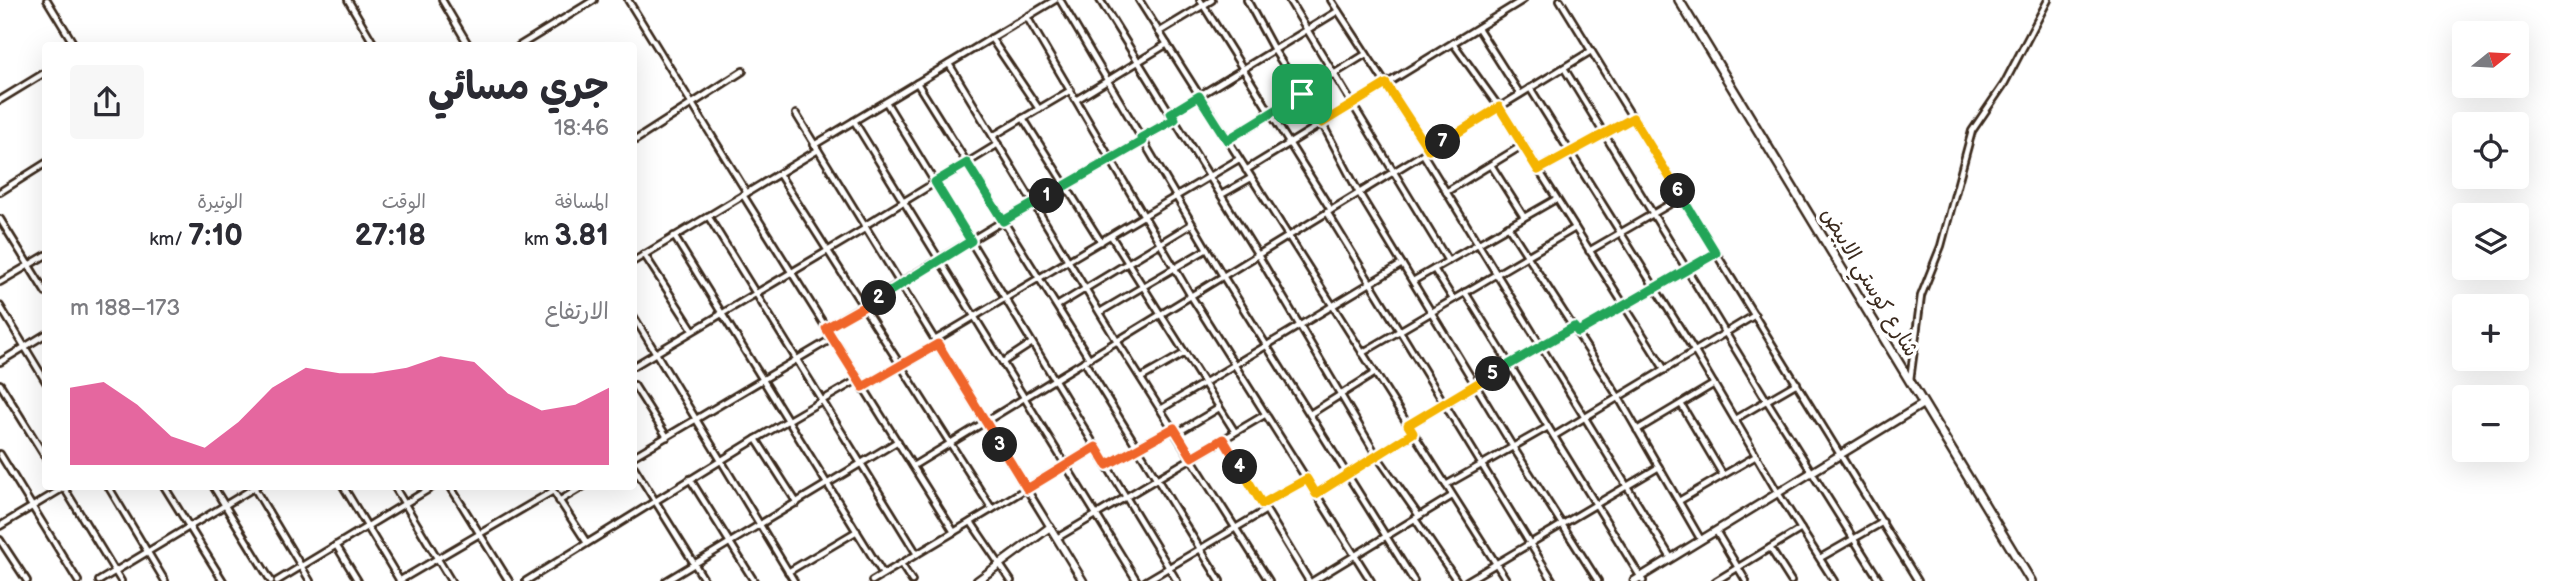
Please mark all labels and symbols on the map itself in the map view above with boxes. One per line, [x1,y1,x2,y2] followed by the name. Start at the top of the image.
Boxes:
[2452,21,2529,98] north arrow
[1272,64,1332,124] pin
[1426,124,1460,160] pin: 7
[1660,174,1696,208] pin: 6
[1030,178,1064,214] pin: 1
[1810,203,1924,364] street label: شارع كوستي الابيض
[862,280,896,316] pin: 2
[1476,356,1510,392] pin: 5
[982,428,1018,462] pin: 3
[1222,449,1258,484] pin: 4

